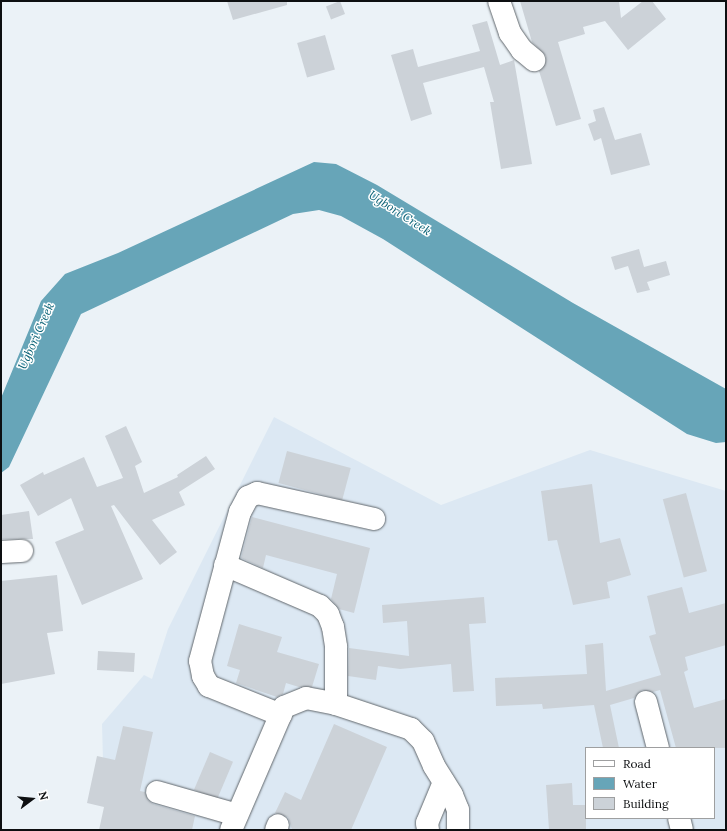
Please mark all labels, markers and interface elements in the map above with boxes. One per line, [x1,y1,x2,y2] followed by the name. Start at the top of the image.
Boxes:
[366,188,434,238] water label: Ugbori Creek
[15,301,57,371] water label: Ugbori Creek
[585,747,715,819] legend
[623,756,651,771] text: Road
[623,776,657,791] text: Water
[12,779,52,819] north arrow
[36,790,51,802] text: N
[623,796,669,811] text: Building

